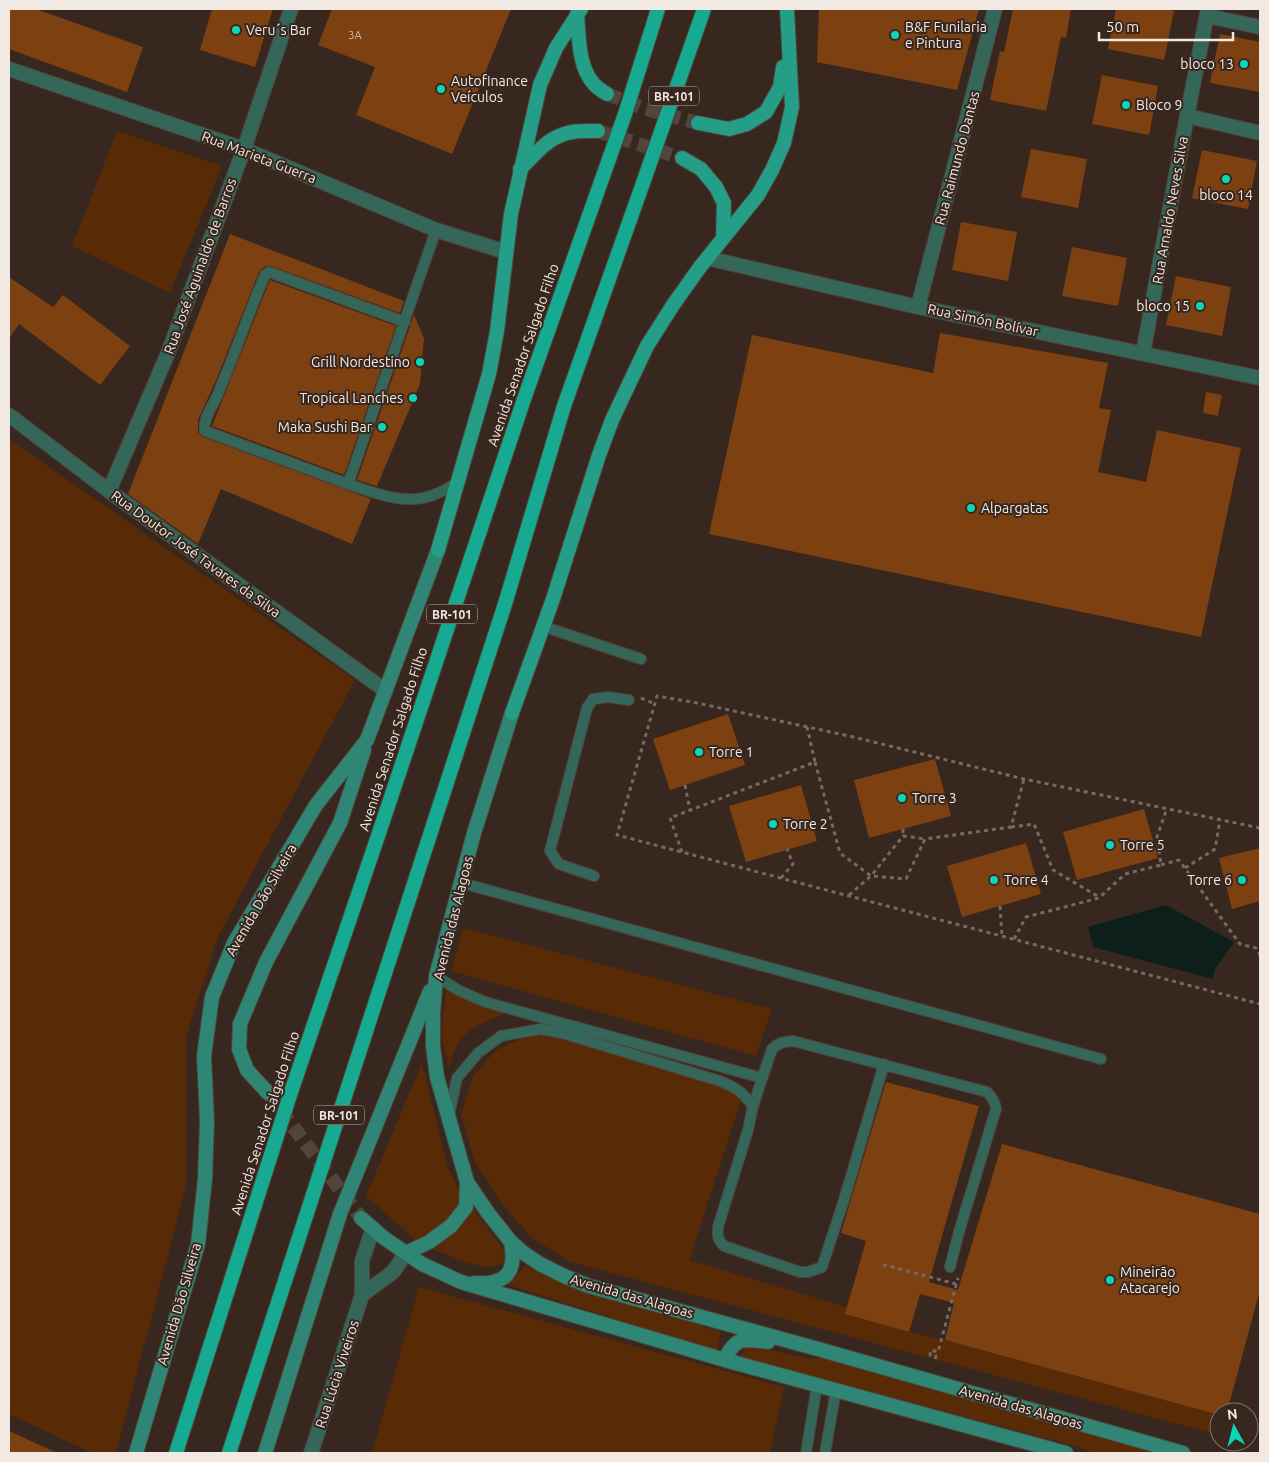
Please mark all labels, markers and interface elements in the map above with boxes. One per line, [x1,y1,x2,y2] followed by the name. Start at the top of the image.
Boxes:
[1099,10,1233,42] scale bar
[1106,18,1139,35] text: 50 m
[905,19,987,51] place label: B&F Funilaria e Pintura
[246,22,312,38] place label: Veru´s Bar
[230,24,242,36] marker: Veru´s Bar
[348,29,363,41] house number: 3A
[889,29,901,41] marker: B&F Funilaria e Pintura
[1180,56,1234,72] place label: bloco 13
[1238,58,1250,70] marker: bloco 13
[451,73,528,105] place label: Autofinance Veículos
[435,83,447,95] marker: Autofinance Veículos
[649,86,699,105] road number: BR-101
[931,89,983,227] street label: Rua Raimundo Dantas
[1136,97,1183,113] place label: Bloco 9
[1120,99,1132,111] marker: Bloco 9
[199,128,319,186] street label: Rua Marieta Guerra
[1149,135,1191,285] street label: Rua Arnaldo Neves Silva
[1220,173,1232,185] marker: bloco 14
[161,176,239,356] street label: Rua José Aguinaldo de Barros
[1199,187,1253,203] place label: bloco 14
[484,262,562,448] street label: Avenida Senador Salgado Filho
[1136,298,1190,314] place label: bloco 15
[926,300,1040,340] street label: Rua Simón Bolívar
[1194,300,1206,312] marker: bloco 15
[311,354,410,370] place label: Grill Nordestino
[414,356,426,368] marker: Grill Nordestino
[299,390,403,406] place label: Tropical Lanches
[407,392,419,404] marker: Tropical Lanches
[278,419,373,435] place label: Maka Sushi Bar
[376,421,388,433] marker: Maka Sushi Bar
[108,487,284,621] street label: Rua Doutor José Tavares da Silva
[981,500,1048,516] place label: Alpargatas
[965,502,977,514] marker: Alpargatas
[427,604,477,624] road number: BR-101
[356,645,430,833] street label: Avenida Senador Salgado Filho
[709,744,754,760] place label: Torre 1
[693,746,705,758] marker: Torre 1
[912,790,957,806] place label: Torre 3
[896,792,908,804] marker: Torre 3
[783,816,828,832] place label: Torre 2
[767,818,779,830] marker: Torre 2
[1120,837,1165,853] place label: Torre 5
[1104,839,1116,851] marker: Torre 5
[222,841,300,959] street label: Avenida Dão Silveira
[430,854,476,982] street label: Avenida das Alagoas
[1004,872,1049,888] place label: Torre 4
[1187,872,1232,888] place label: Torre 6
[988,874,1000,886] marker: Torre 4
[1236,874,1248,886] marker: Torre 6
[228,1029,302,1217] street label: Avenida Senador Salgado Filho
[314,1106,364,1124] road number: BR-101
[154,1241,204,1367] street label: Avenida Dão Silveira
[1120,1264,1180,1296] place label: Mineirão Atacarejo
[568,1271,696,1321] street label: Avenida das Alagoas
[1104,1274,1116,1286] marker: Mineirão Atacarejo
[312,1318,362,1430] street label: Rua Lúcia Viveiros
[957,1382,1085,1432] street label: Avenida das Alagoas
[1209,1402,1259,1452] north arrow
[1226,1406,1239,1423] text: N

